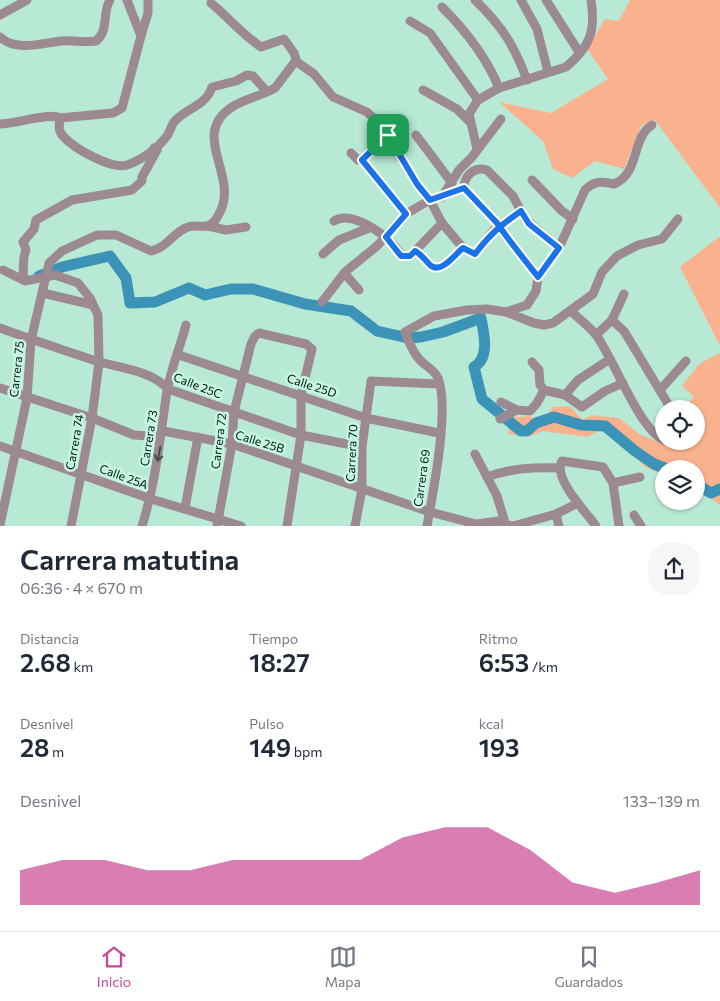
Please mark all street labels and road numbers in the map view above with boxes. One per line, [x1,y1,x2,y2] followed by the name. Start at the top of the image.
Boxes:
[6,340,26,398] street label: Carrera 75
[172,369,224,401] street label: Calle 25C
[285,370,339,400] street label: Calle 25D
[137,409,159,467] street label: Carrera 73
[208,412,228,470] street label: Carrera 72
[62,413,86,471] street label: Carrera 74
[343,424,360,482] street label: Carrera 70
[234,427,286,455] street label: Calle 25B
[410,448,432,508] street label: Carrera 69
[98,461,150,491] street label: Calle 25A

